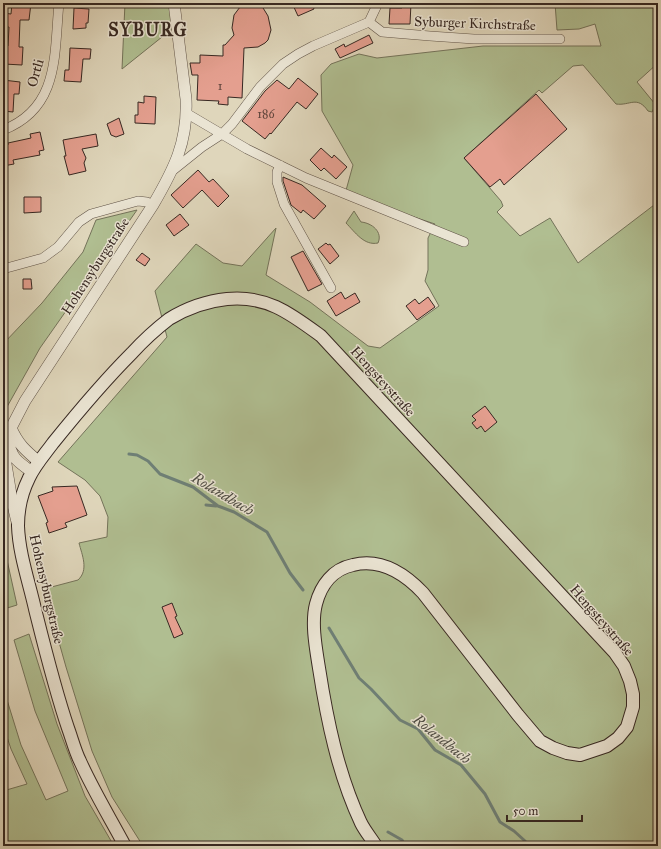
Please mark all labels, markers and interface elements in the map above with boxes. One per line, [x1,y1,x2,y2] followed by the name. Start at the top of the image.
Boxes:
[414,13,536,34] street label: Syburger Kirchstraße
[108,19,188,41] district label: SYBURG
[23,57,48,89] street label: Ortli
[218,79,223,93] house number: 1
[257,107,275,121] house number: 186
[58,214,133,318] street label: Hohensyburgstraße
[347,343,419,420] street label: Hengsteystraße
[188,468,258,520] water label: Rolandbach
[26,533,67,646] street label: Hohensyburgstraße
[566,581,637,659] street label: Hengsteystraße
[409,710,475,768] water label: Rolandbach
[507,797,582,823] scale bar
[513,804,538,818] text: 50 m

